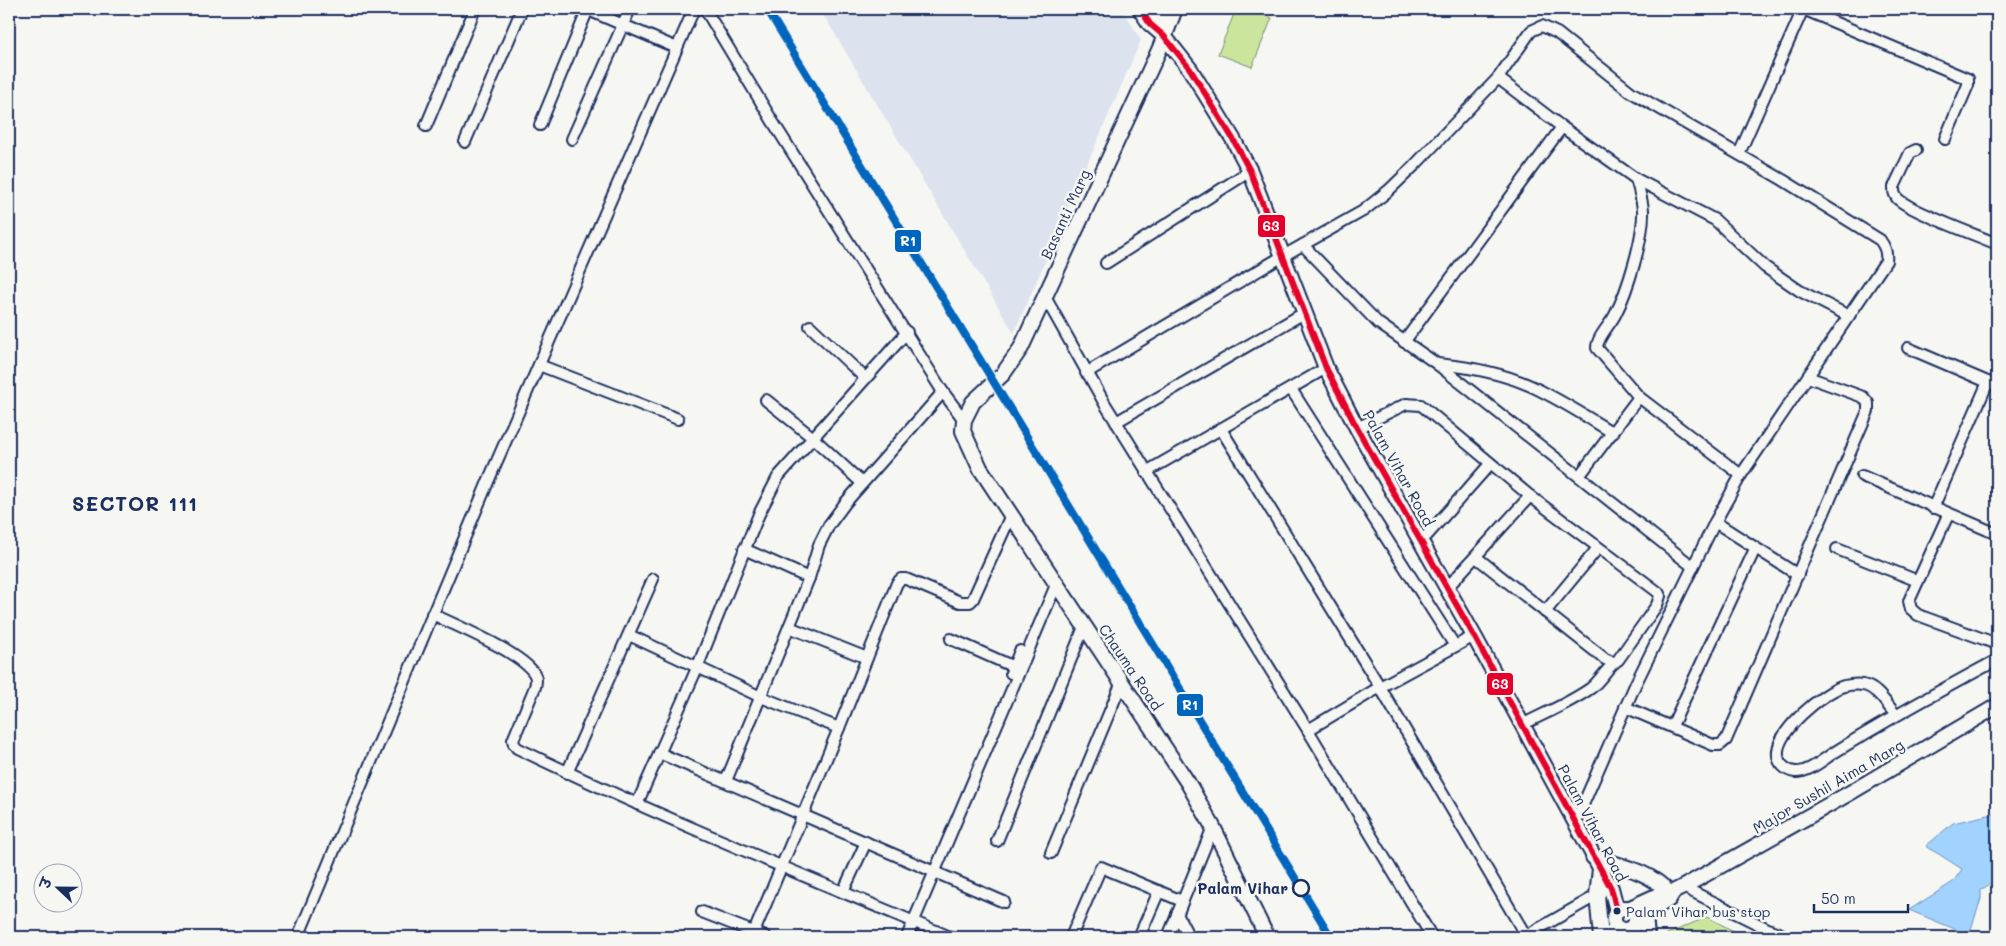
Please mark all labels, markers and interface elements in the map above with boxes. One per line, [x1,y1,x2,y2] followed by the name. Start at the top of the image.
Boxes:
[1035,165,1095,262] street label: Basanti Marg
[1257,214,1286,238] line badge: 63
[1263,216,1279,235] text: 63
[894,229,922,253] line badge: R1
[900,231,916,250] text: R1
[1359,406,1439,530] street label: Palam Vihar Road
[72,490,198,516] district label: SECTOR 111
[1095,620,1167,714] street label: Chauma Road
[1486,672,1514,696] line badge: 63
[1492,674,1508,693] text: 63
[1176,693,1204,717] line badge: R1
[1182,695,1198,714] text: R1
[1749,734,1908,838] street label: Major Sushil Aima Marg
[1554,761,1632,885] street label: Palam Vihar Road
[32,864,82,914] north arrow
[34,874,57,893] text: उ
[1197,878,1288,898] place label: Palam Vihar
[1292,879,1310,897] marker: Palam Vihar
[1814,881,1907,913] scale bar
[1821,888,1856,908] text: 50 m
[1626,902,1770,921] place label: Palam Vihar bus stop
[1612,906,1622,916] marker: Palam Vihar bus stop

